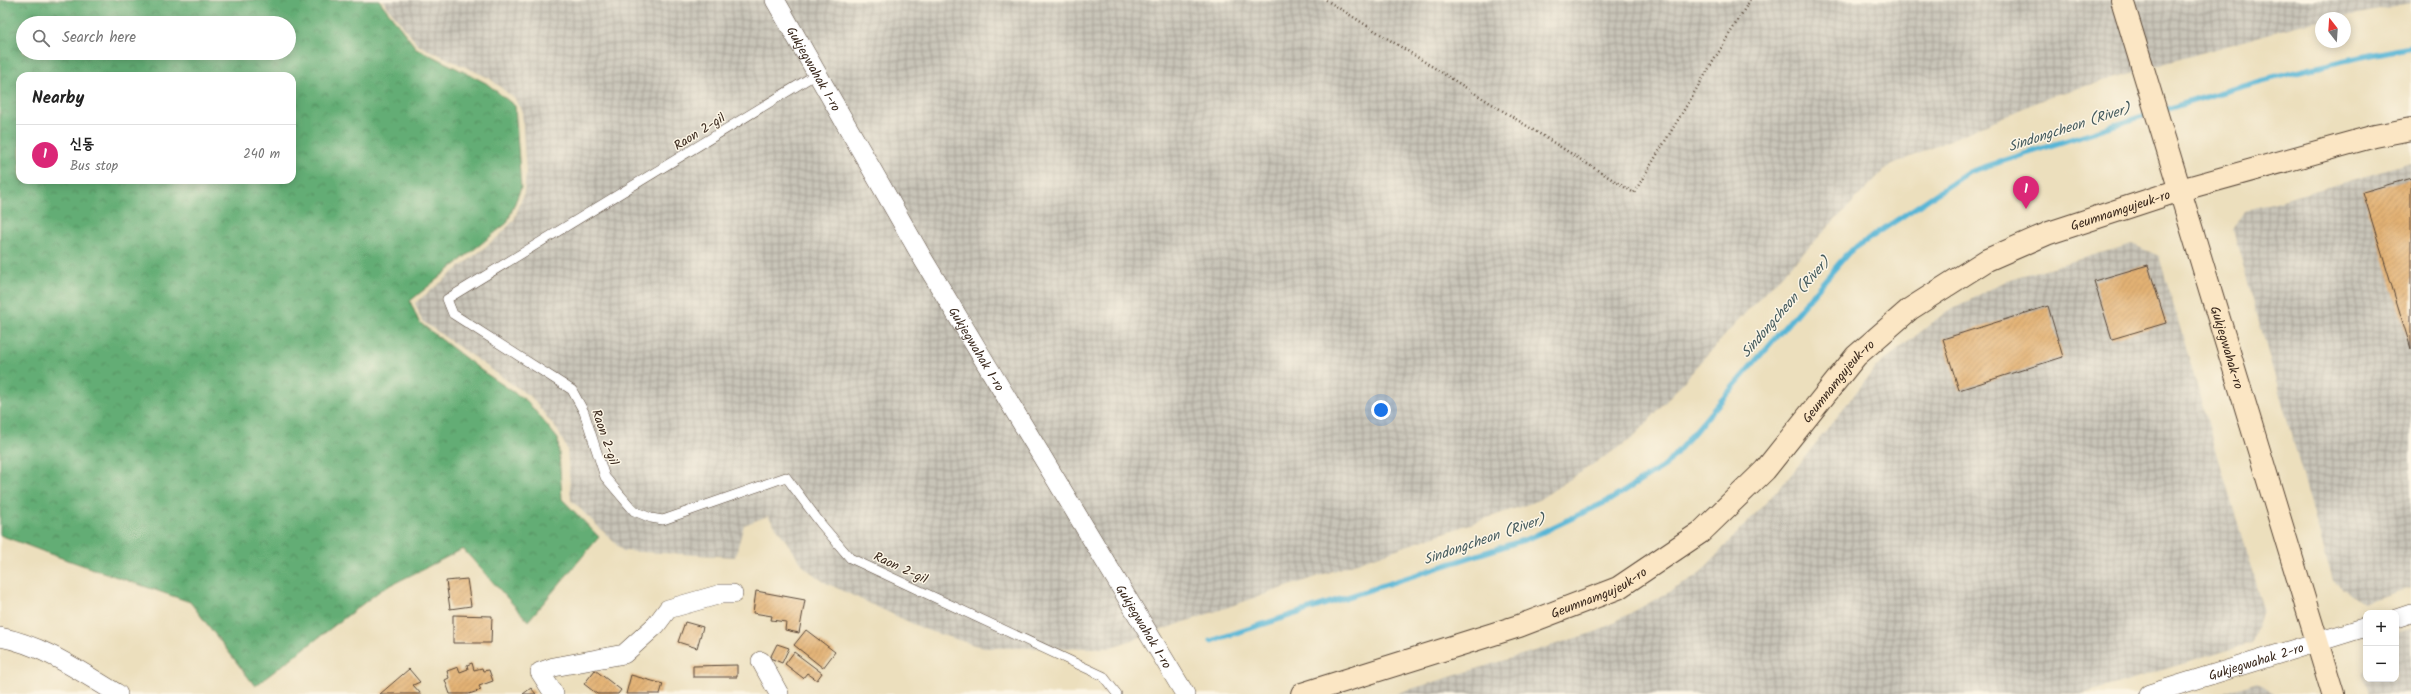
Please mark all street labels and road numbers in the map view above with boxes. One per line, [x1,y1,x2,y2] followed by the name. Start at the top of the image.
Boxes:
[780,23,846,116] street label: Gukjegwahak 1-ro
[670,108,730,156] street label: Raon 2-gil
[2068,185,2173,237] street label: Geumnamgujeuk-ro
[942,303,1009,396] street label: Gukjegwahak 1-ro
[2204,304,2249,392] street label: Gukjegwahak-ro
[1797,335,1880,428] street label: Geumnamgujeuk-ro
[585,407,624,468] street label: Raon 2-gil
[870,547,931,590] street label: Raon 2-gil
[1548,562,1652,625] street label: Geumnamgujeuk-ro
[1109,581,1177,673] street label: Gukjegwahak 1-ro
[2206,638,2307,687] street label: Gukjegwahak 2-ro

